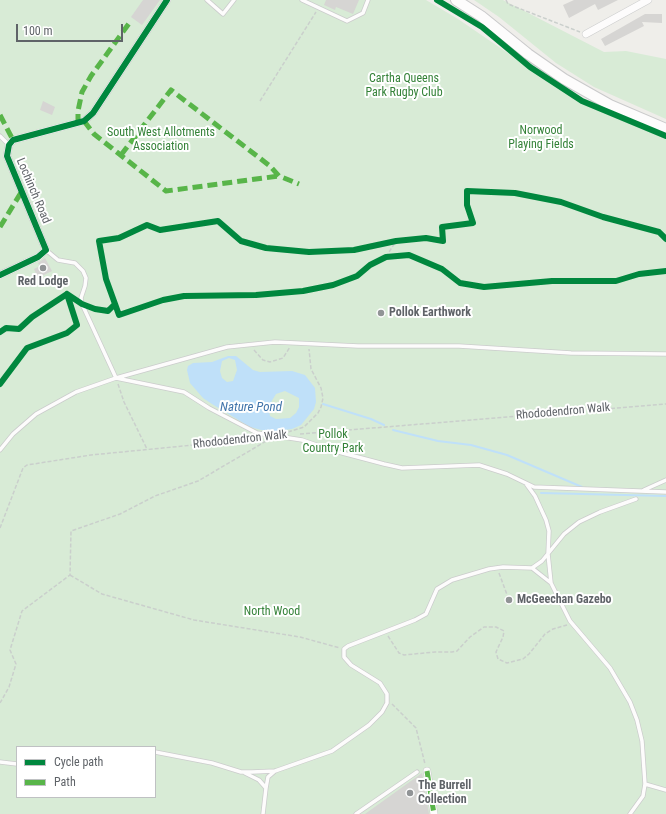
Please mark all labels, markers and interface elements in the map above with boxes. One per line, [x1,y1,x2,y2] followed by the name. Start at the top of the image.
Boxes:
[18,16,125,42] scale bar
[23,24,53,38] text: 100 m
[365,72,443,100] park label: Cartha Queens Park Rugby Club
[508,124,574,152] park label: Norwood Playing Fields
[107,126,215,154] park label: South West Allotments Association
[13,156,53,226] street label: Lochinch Road
[38,263,48,273] marker: Red Lodge
[18,275,68,289] place label: Red Lodge
[389,306,471,320] place label: Pollok Earthwork
[376,308,386,318] marker: Pollok Earthwork
[220,400,282,416] water label: Nature Pond
[515,401,611,423] street label: Rhododendron Walk
[192,428,288,452] street label: Rhododendron Walk
[303,428,363,456] park label: Pollok Country Park
[517,593,612,607] place label: McGeechan Gazebo
[504,595,514,605] marker: McGeechan Gazebo
[244,605,300,619] park label: North Wood
[16,746,156,798] legend
[54,755,103,769] text: Cycle path
[54,775,76,789] text: Path
[418,779,471,807] place label: The Burrell Collection
[405,788,415,798] marker: The Burrell Collection

